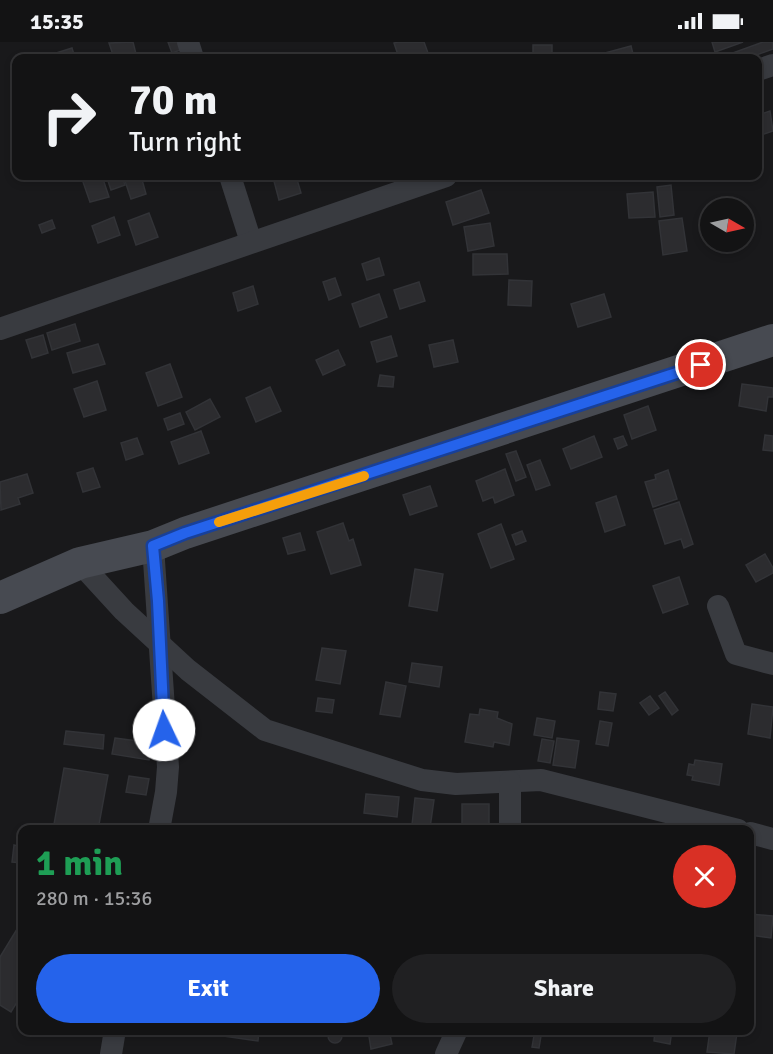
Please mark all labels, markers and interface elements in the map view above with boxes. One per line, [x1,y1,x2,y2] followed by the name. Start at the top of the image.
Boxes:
[30,8,84,35] text: 15:35
[129,75,218,126] text: 70 m
[30,78,108,156] icon: right
[129,126,242,159] text: Turn right
[700,198,754,252] north arrow
[700,198,754,252] map controls
[675,339,726,390] pin
[684,348,717,381] icon: arrive
[132,698,196,762] position arrow
[36,841,123,886] text: 1 min
[673,845,736,908] button: close
[36,886,152,911] text: 280 m · 15:36
[36,954,380,1023] button: Exit
[392,954,736,1023] button: Share

